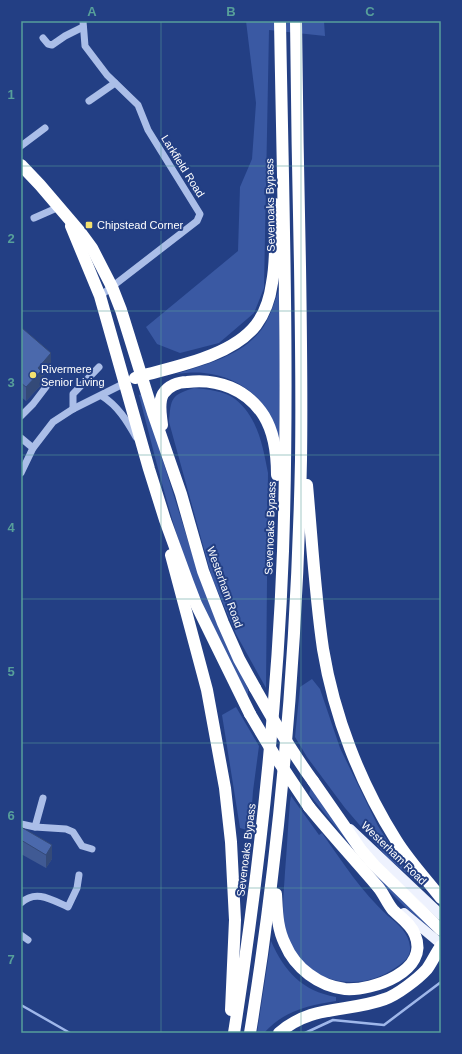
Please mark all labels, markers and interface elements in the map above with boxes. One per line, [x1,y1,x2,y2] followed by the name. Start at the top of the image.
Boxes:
[87,4,97,19] text: A
[226,4,236,19] text: B
[365,4,375,19] text: C
[7,87,15,102] text: 1
[159,133,207,199] street label: Larkfield Road
[263,158,277,252] street label: Sevenoaks Bypass
[97,219,184,231] place label: Chipstead Corner
[84,220,94,230] marker: Chipstead Corner
[7,231,15,246] text: 2
[41,363,105,388] place label: Rivermere Senior Living
[28,370,38,380] marker: Rivermere Senior Living
[7,375,15,390] text: 3
[262,481,278,575] street label: Sevenoaks Bypass
[7,520,15,535] text: 4
[205,545,245,629] street label: Westerham Road
[7,664,15,679] text: 5
[234,802,258,897] street label: Sevenoaks Bypass
[7,808,15,823] text: 6
[359,819,429,887] street label: Westerham Road
[7,952,15,967] text: 7

